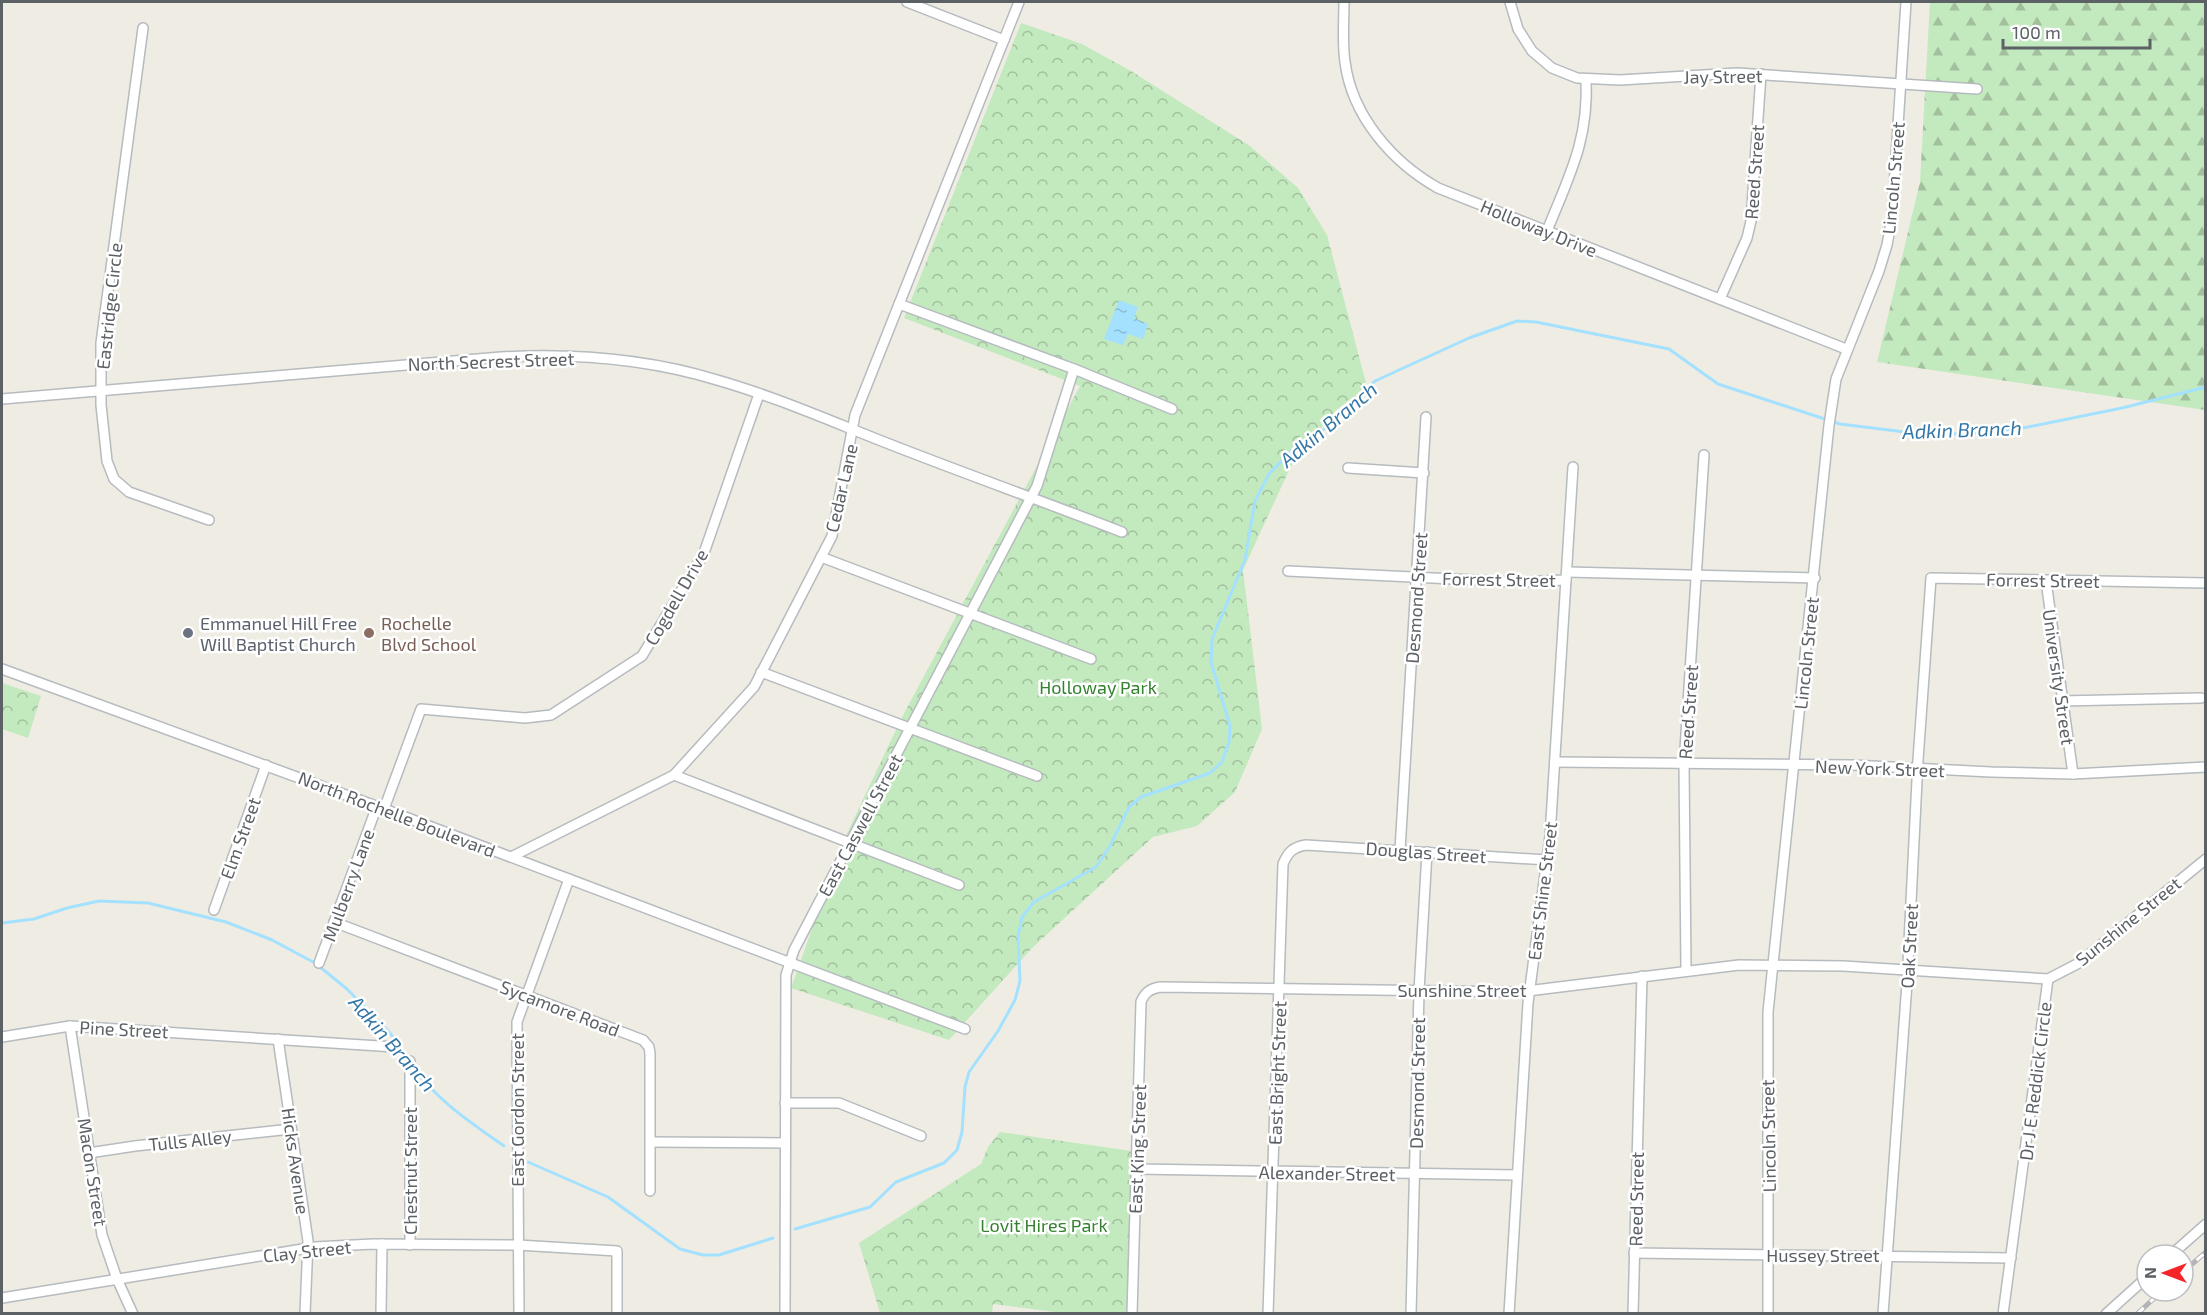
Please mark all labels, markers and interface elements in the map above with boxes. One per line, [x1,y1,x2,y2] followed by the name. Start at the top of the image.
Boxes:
[2003,12,2150,50] scale bar
[2012,21,2061,43] text: 100 m
[1683,64,1763,88] street label: Jay Street
[1877,121,1909,235] street label: Lincoln Street
[1740,124,1768,220] street label: Reed Street
[1478,195,1600,261] street label: Holloway Drive
[91,242,127,370] street label: Eastridge Circle
[407,347,575,375] street label: North Secrest Street
[1274,376,1382,472] water label: Adkin Branch
[1901,415,2022,443] water label: Adkin Branch
[820,442,862,534] street label: Cedar Lane
[1400,531,1432,664] street label: Desmond Street
[640,545,712,649] street label: Cogdell Drive
[1442,567,1556,591] street label: Forrest Street
[1986,568,2100,592] street label: Forrest Street
[1789,596,1823,710] street label: Lincoln Street
[2039,608,2079,746] street label: University Street
[200,612,357,655] place label: Emmanuel Hill Free Will Baptist Church
[381,612,477,655] place label: Rochelle Blvd School
[181,626,195,640] marker: Emmanuel Hill Free Will Baptist Church
[362,626,376,640] marker: Rochelle Blvd School
[1674,664,1702,760] street label: Reed Street
[1039,676,1157,698] park label: Holloway Park
[813,750,907,900] street label: East Caswell Street
[1815,755,1945,781] street label: New York Street
[295,766,499,862] street label: North Rochelle Boulevard
[215,794,265,882] street label: Elm Street
[1523,820,1561,961] street label: East Shine Street
[317,826,379,944] street label: Mulberry Lane
[1365,837,1487,867] street label: Douglas Street
[2071,872,2185,970] street label: Sunshine Street
[1896,903,1922,989] street label: Oak Street
[497,975,623,1041] street label: Sycamore Road
[1397,979,1527,1001] street label: Sunshine Street
[344,989,441,1096] water label: Adkin Branch
[1263,1000,1291,1145] street label: East Bright Street
[2014,1000,2056,1162] street label: Dr J E Reddick Circle
[79,1016,169,1042] street label: Pine Street
[1405,1017,1429,1149] street label: Desmond Street
[506,1033,528,1187] street label: East Gordon Street
[1756,1079,1780,1193] street label: Lincoln Street
[1124,1084,1150,1214] street label: East King Street
[278,1106,314,1216] street label: Hicks Avenue
[399,1107,421,1235] street label: Chestnut Street
[74,1116,112,1228] street label: Macon Street
[147,1125,233,1155] street label: Tulls Alley
[1624,1151,1648,1247] street label: Reed Street
[1258,1161,1396,1185] street label: Alexander Street
[980,1214,1108,1236] park label: Lovit Hires Park
[262,1235,352,1267] street label: Clay Street
[2135,1243,2195,1303] north arrow
[1766,1244,1880,1266] street label: Hussey Street
[2140,1267,2159,1279] text: N

